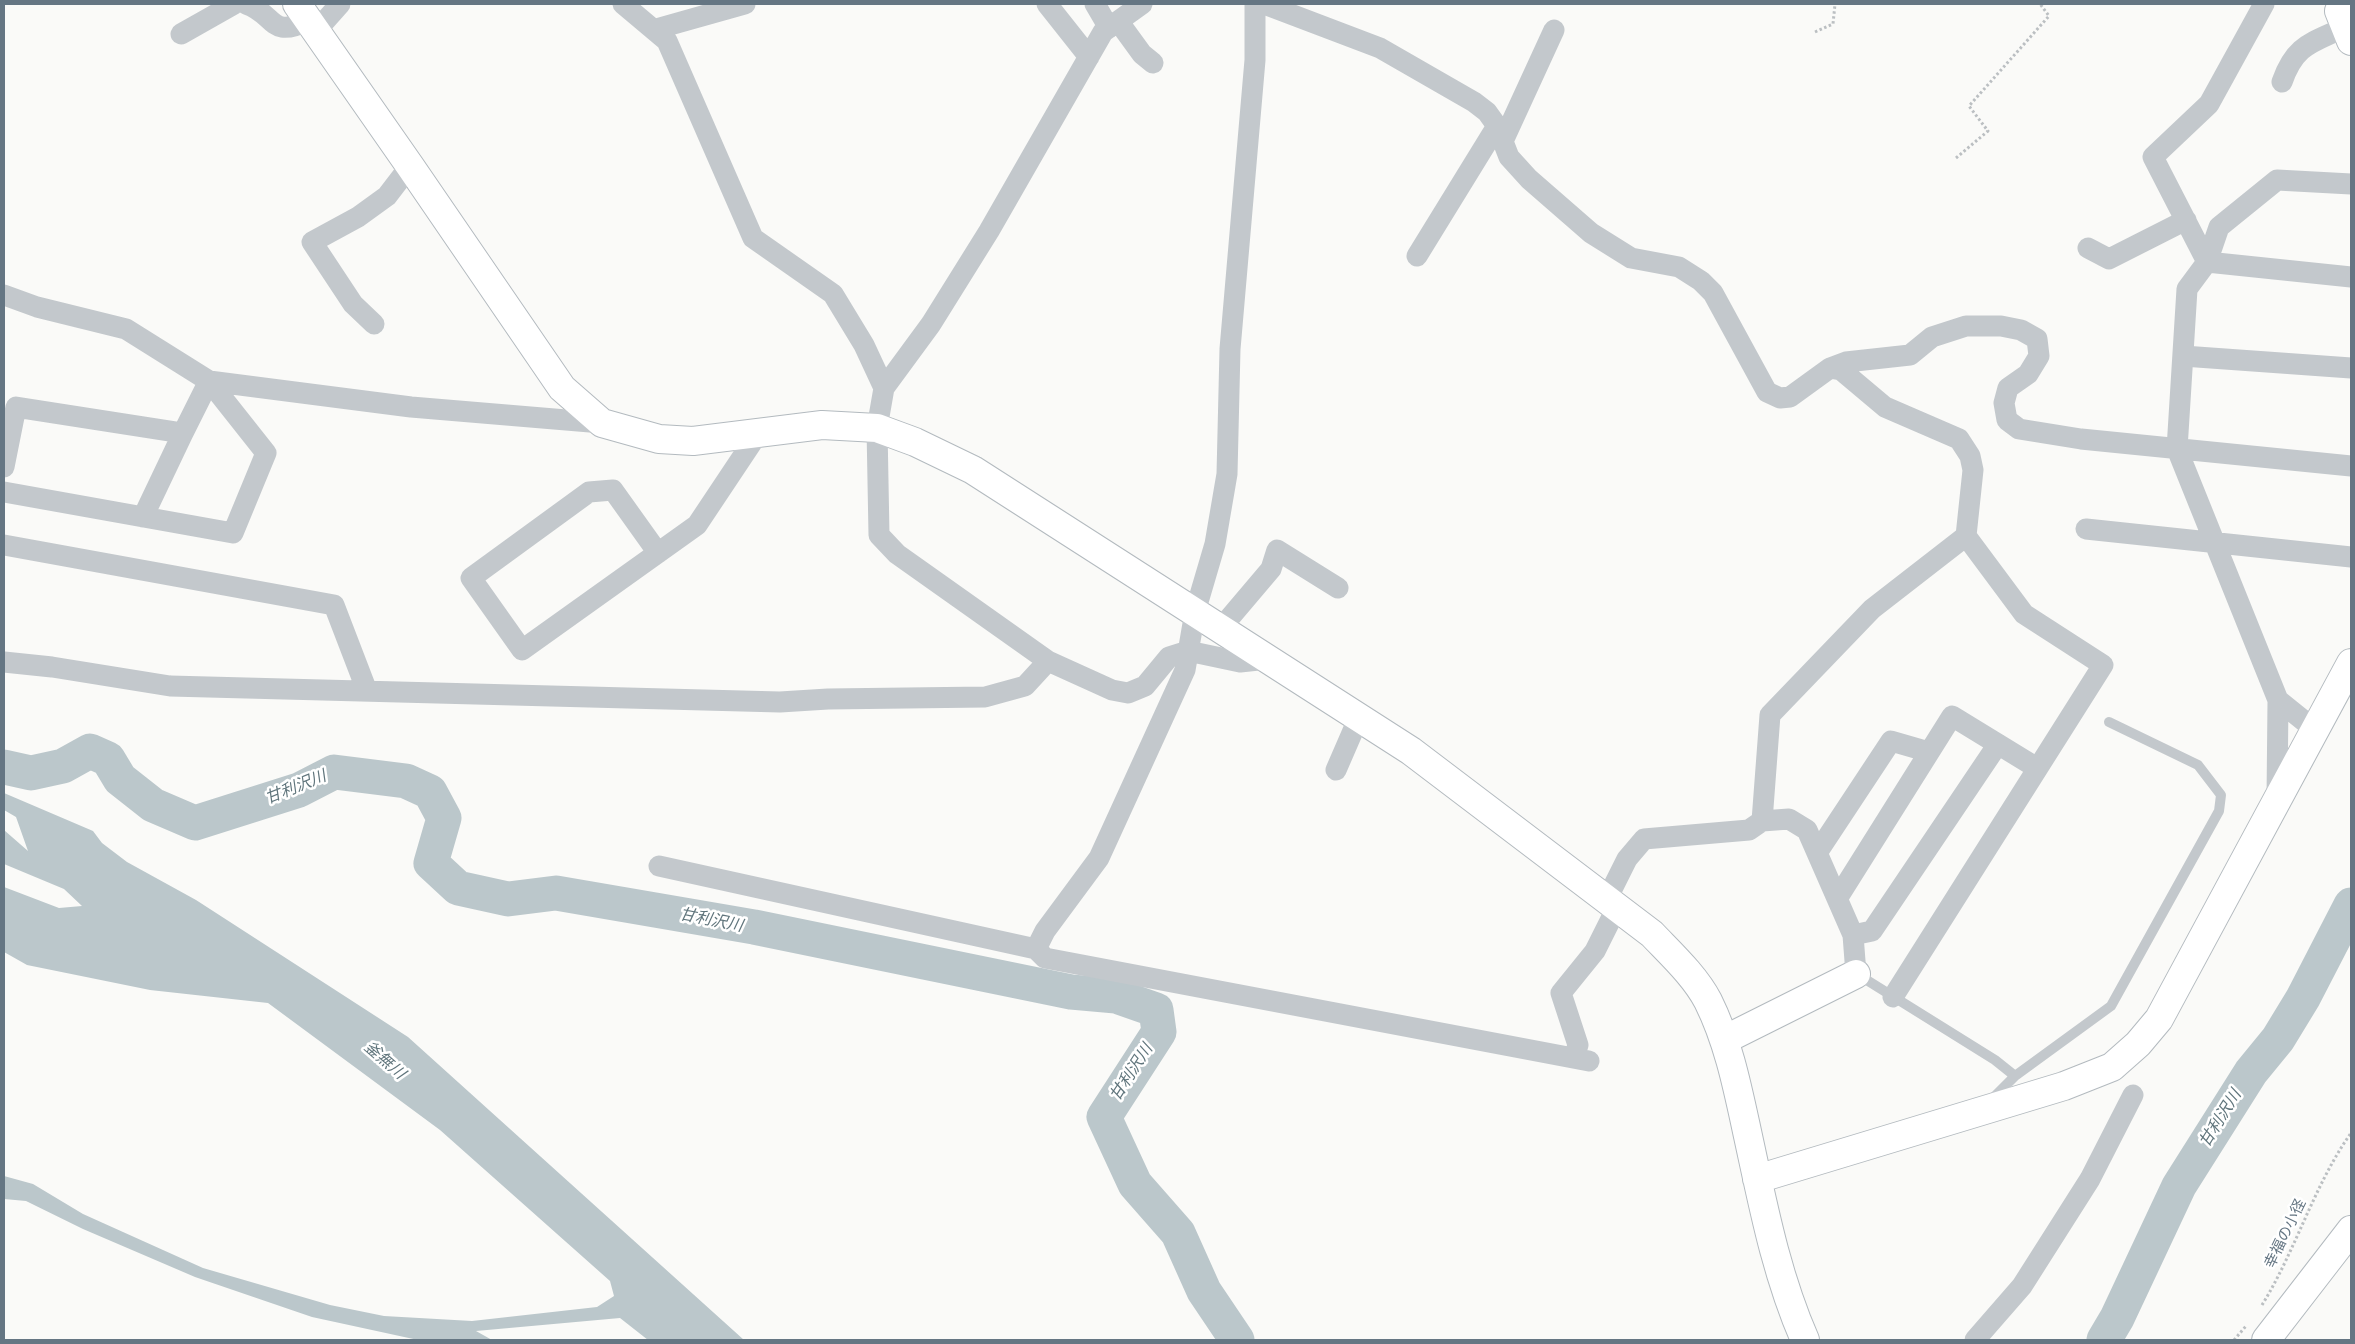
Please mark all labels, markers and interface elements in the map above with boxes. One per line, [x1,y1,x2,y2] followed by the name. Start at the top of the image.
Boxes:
[263,767,329,809] water label: 甘利沢川
[678,905,744,937] water label: 甘利沢川
[360,1038,408,1084] water label: 釜無川
[1107,1041,1157,1105] water label: 甘利沢川
[2196,1087,2246,1151] water label: 甘利沢川
[2261,1196,2311,1272] street label: 幸福の小径

